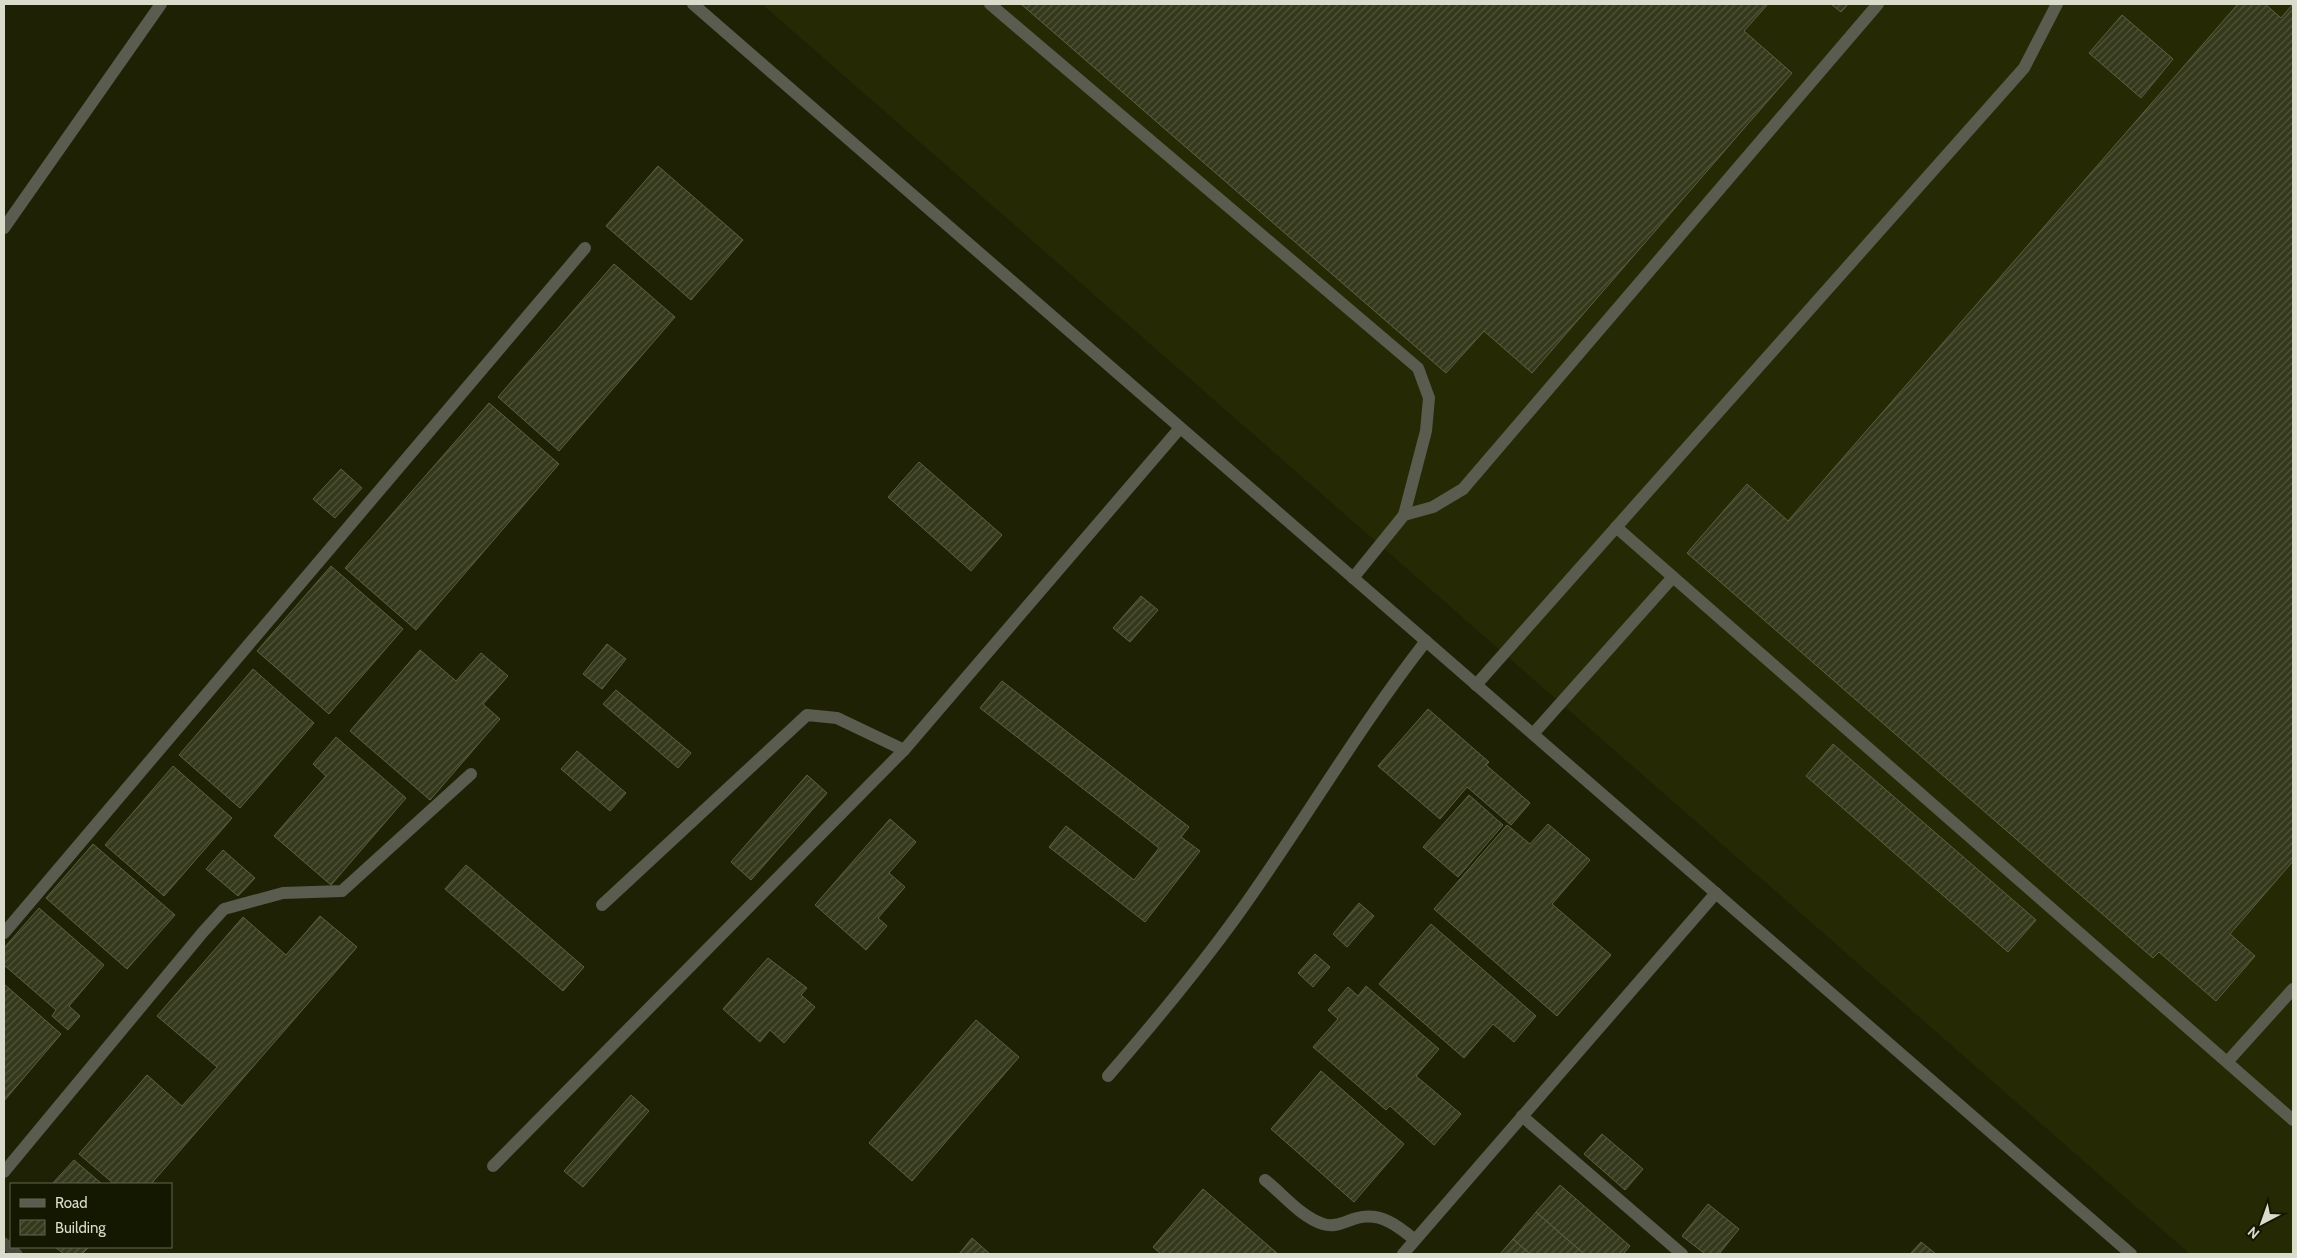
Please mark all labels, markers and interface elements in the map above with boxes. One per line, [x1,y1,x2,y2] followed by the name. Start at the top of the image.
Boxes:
[10,1183,172,1248] legend
[55,1194,88,1212] text: Road
[2237,1198,2287,1248] north arrow
[55,1219,106,1237] text: Building
[2244,1223,2263,1243] text: N

